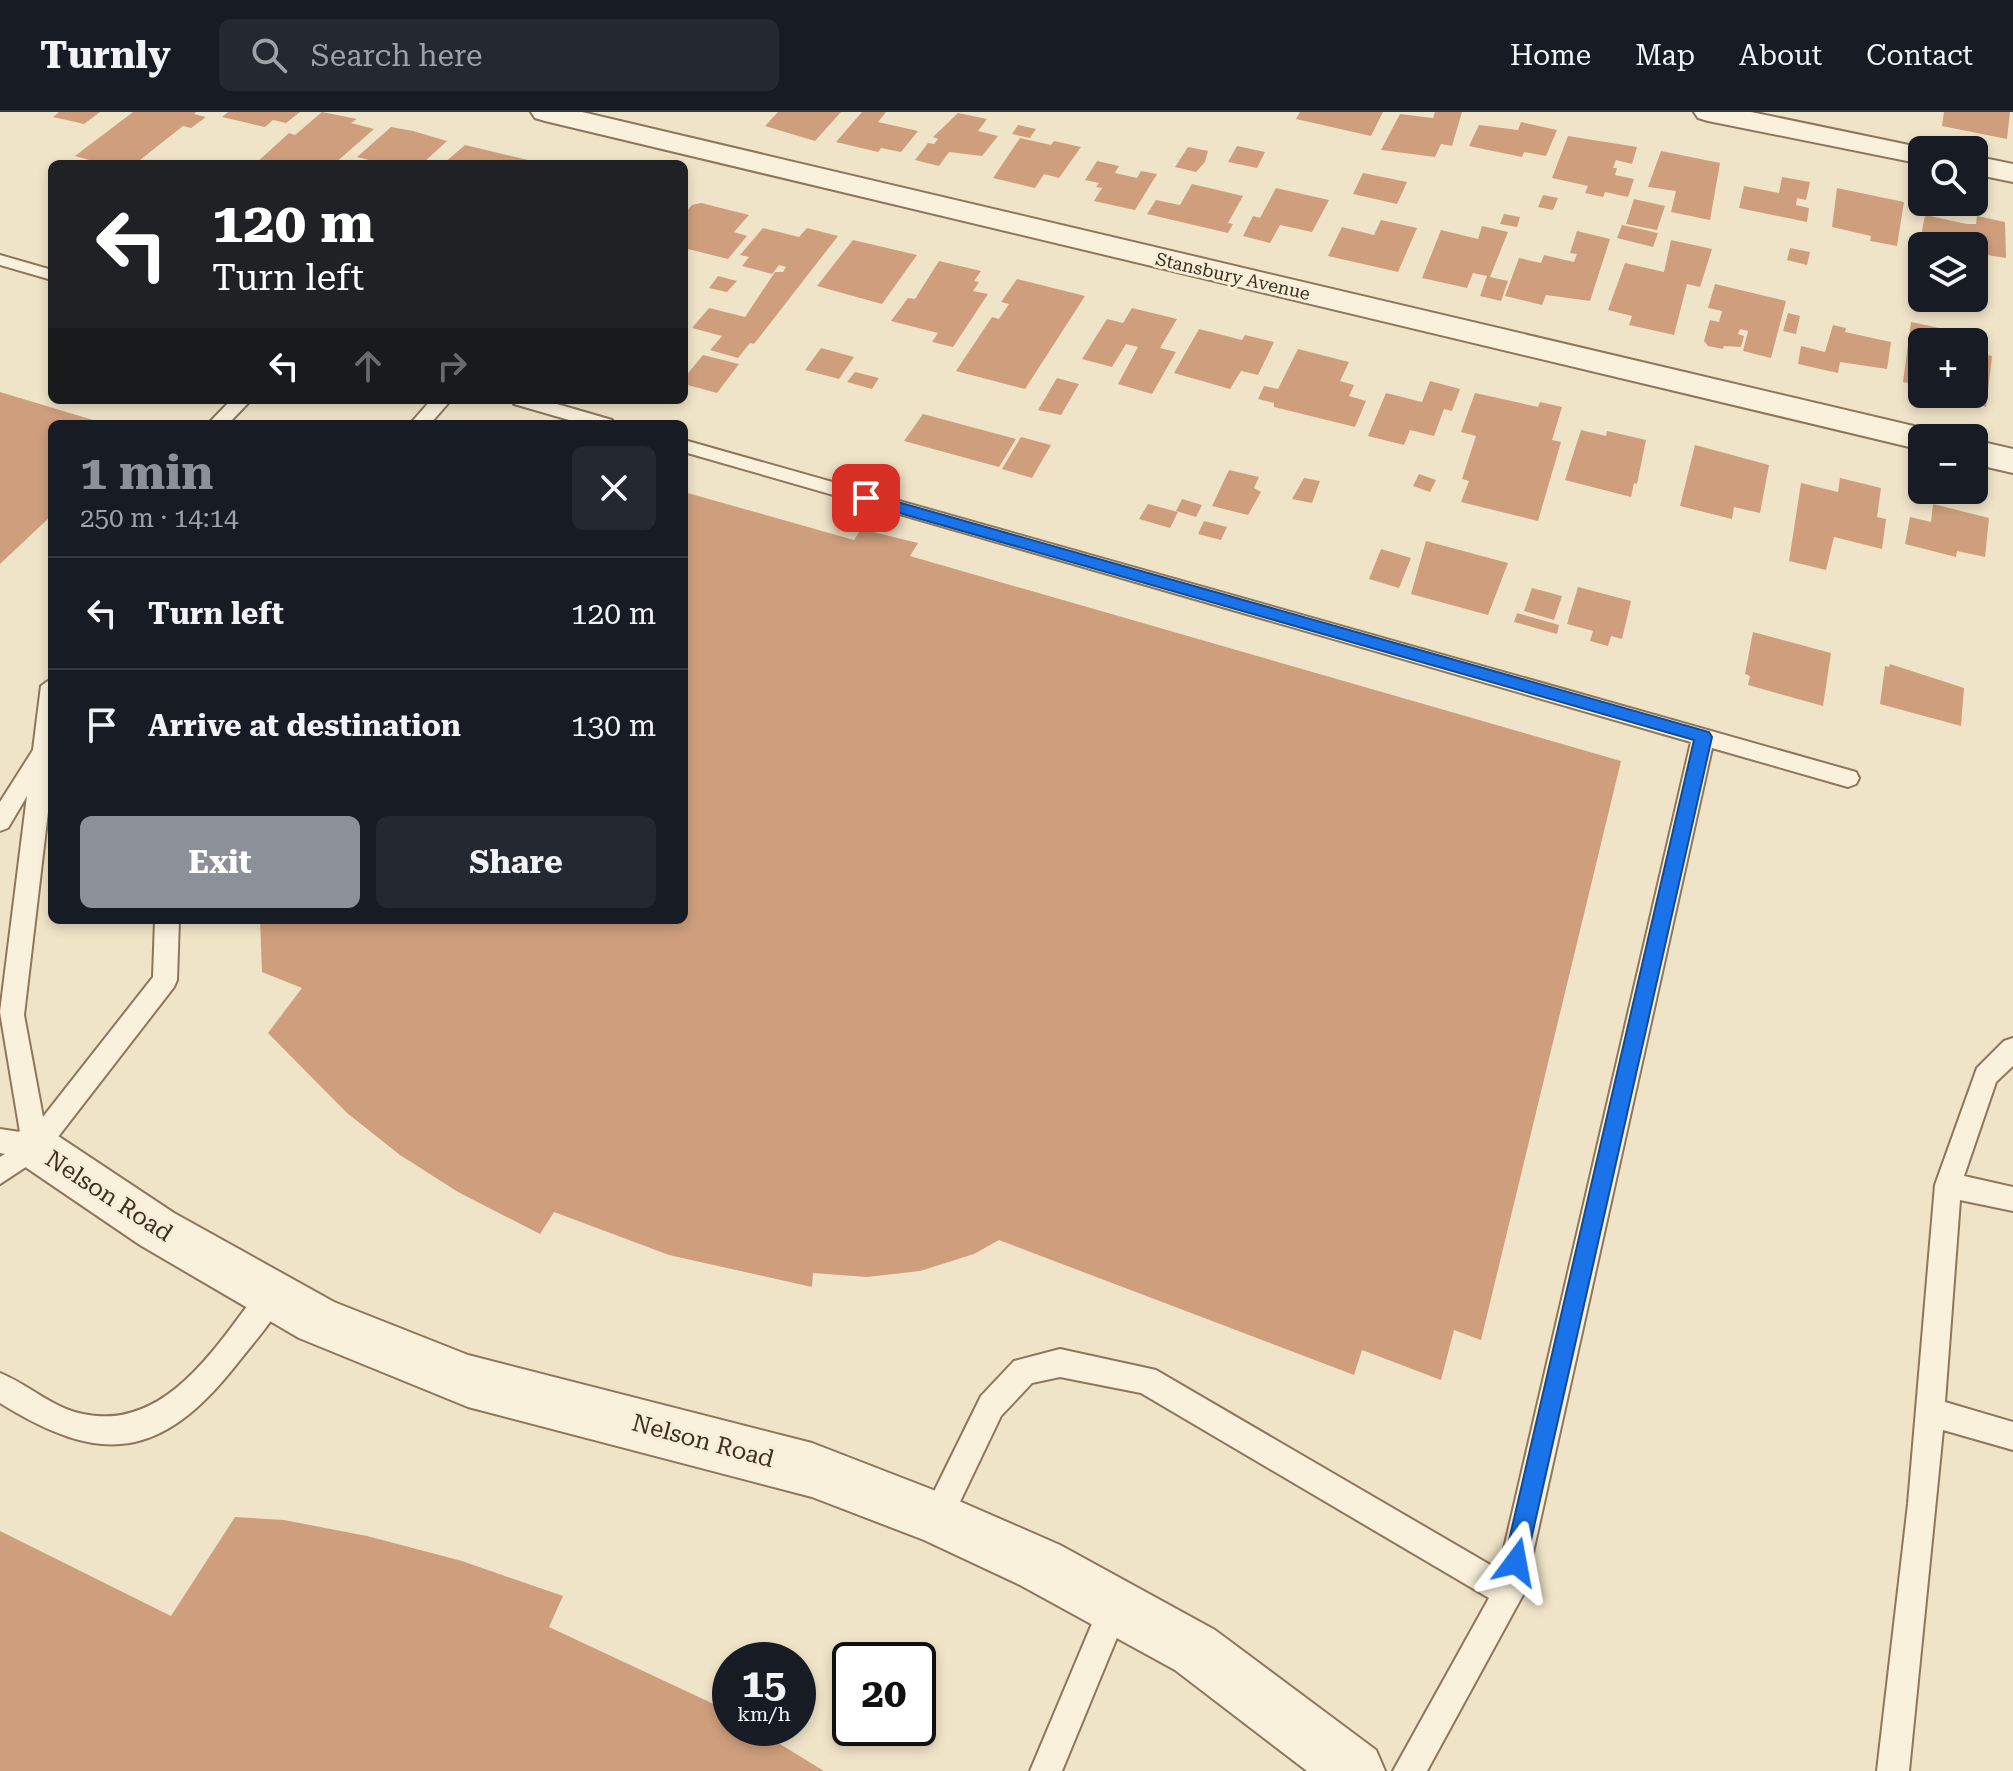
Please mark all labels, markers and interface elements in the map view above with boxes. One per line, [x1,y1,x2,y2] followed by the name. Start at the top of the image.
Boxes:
[219,19,779,91] search box
[40,33,171,77] text: Turnly
[247,33,291,77] icon: search
[311,38,483,73] text: Search here
[1510,39,1591,72] text: Home
[1635,39,1695,72] text: Map
[1739,39,1822,72] text: About
[1866,39,1973,72] text: Contact
[1908,136,1988,504] map controls
[1908,136,1988,216] button: search
[212,190,374,256] text: 120 m
[80,192,184,296] icon: left
[1908,232,1988,312] button: layers
[1154,248,1312,304] street label: Stansbury Avenue
[212,257,364,299] text: Turn left
[1908,328,1988,408] button: +
[262,344,306,388] icon: left
[346,344,390,388] icon: ahead
[430,344,474,388] icon: right
[1908,424,1988,504] button: −
[80,445,213,501] text: 1 min
[572,446,656,530] button: close
[832,464,900,532] pin
[844,476,888,520] icon: arrive
[80,503,239,533] text: 250 m · 14:14
[80,591,124,635] icon: left
[148,596,284,631] text: Turn left
[571,596,656,631] text: 120 m
[80,703,124,747] icon: arrive
[148,708,461,743] text: Arrive at destination
[571,708,656,743] text: 130 m
[80,816,360,908] button: Exit
[376,816,656,908] button: Share
[40,1145,178,1247] street label: Nelson Road
[629,1409,777,1473] street label: Nelson Road
[1474,1520,1558,1604] position arrow
[832,1642,936,1746] speed limit sign: 20
[742,1660,786,1707] text: 15
[737,1702,791,1726] text: km/h

